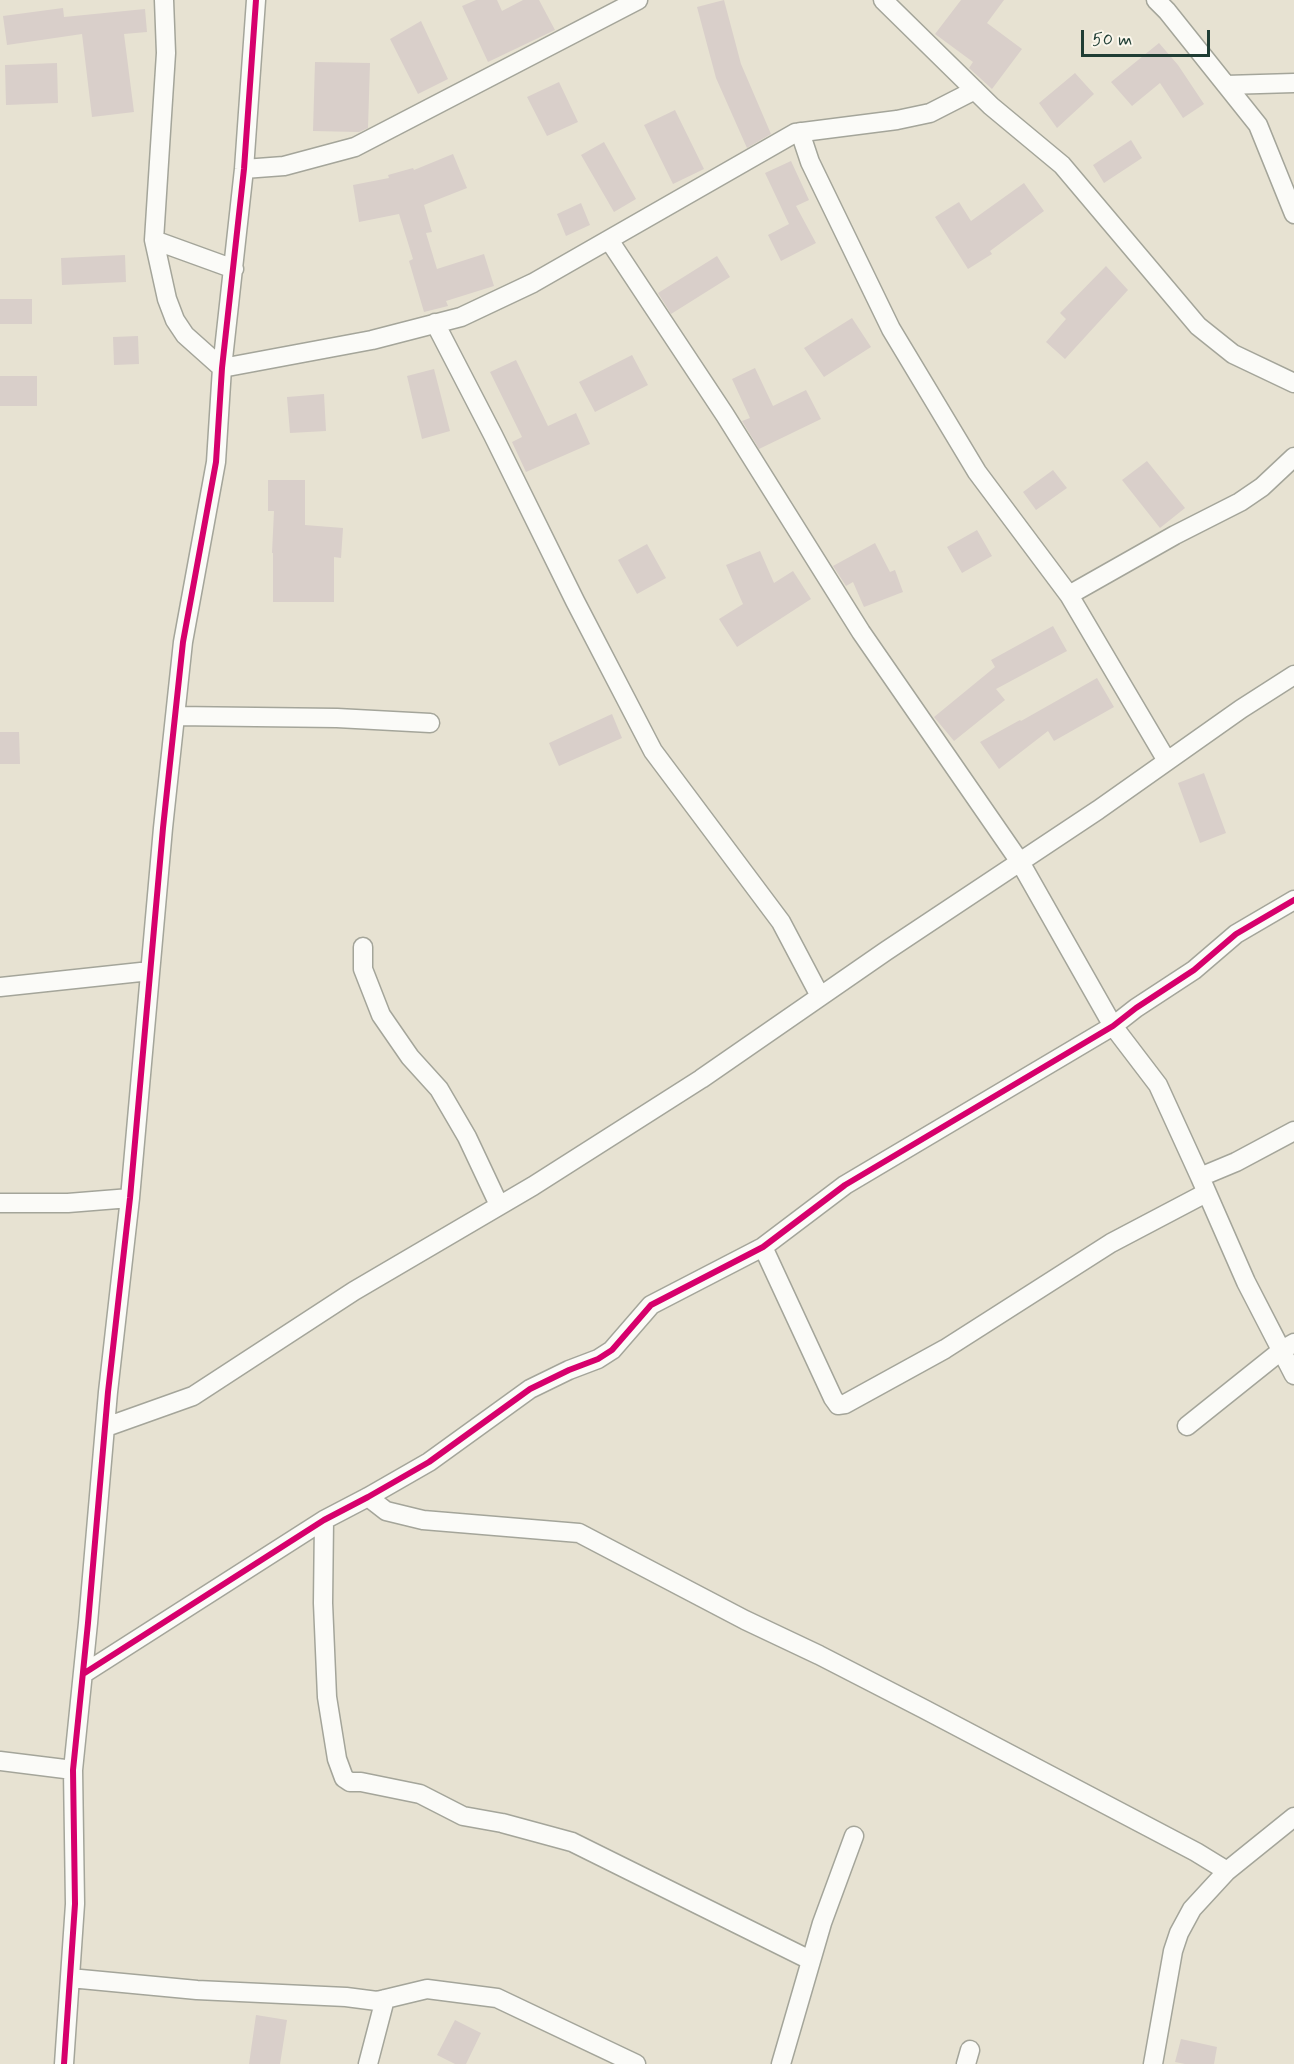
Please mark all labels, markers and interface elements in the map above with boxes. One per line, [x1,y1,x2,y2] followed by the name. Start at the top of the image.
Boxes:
[1084,18,1213,56] scale bar
[1092,28,1132,52] text: 50 m

